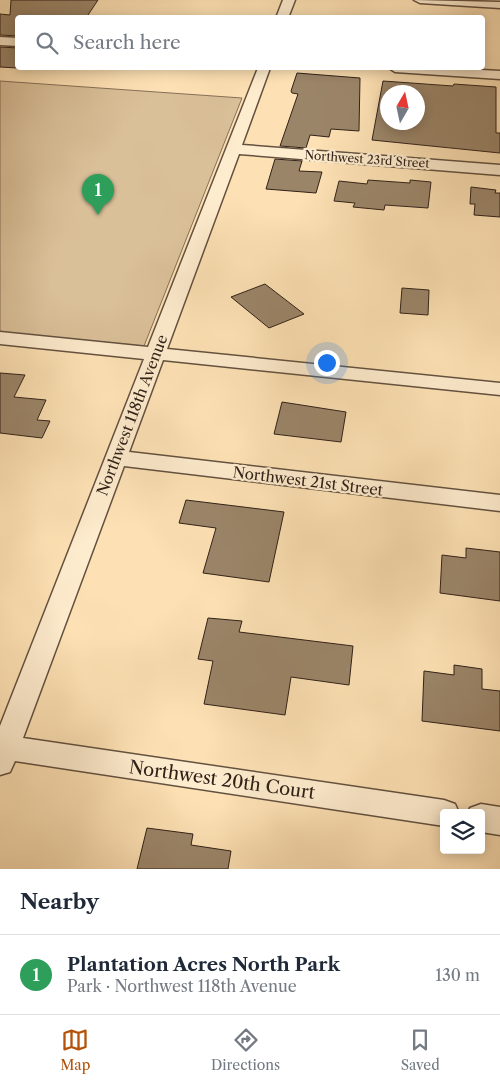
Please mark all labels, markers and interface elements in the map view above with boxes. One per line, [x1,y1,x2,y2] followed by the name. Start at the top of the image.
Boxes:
[15,15,485,70] search box
[33,29,61,57] icon: search
[73,31,181,54] text: Search here
[380,85,425,130] north arrow
[304,147,431,171] street label: Northwest 23rd Street
[82,174,114,215] pin: 1
[93,332,171,498] street label: Northwest 118th Avenue
[314,350,340,376] your location
[232,462,385,500] street label: Northwest 21st Street
[128,756,317,804] street label: Northwest 20th Court
[440,809,485,854] map controls
[440,809,485,854] button: layers
[20,889,99,914] text: Nearby
[67,953,340,976] text: Plantation Acres North Park
[32,965,40,985] text: 1
[435,965,480,985] text: 130 m
[67,976,297,996] text: Park · Northwest 118th Avenue
[60,1026,90,1074] tab: Map
[211,1026,280,1074] tab: Directions
[401,1026,440,1074] tab: Saved

